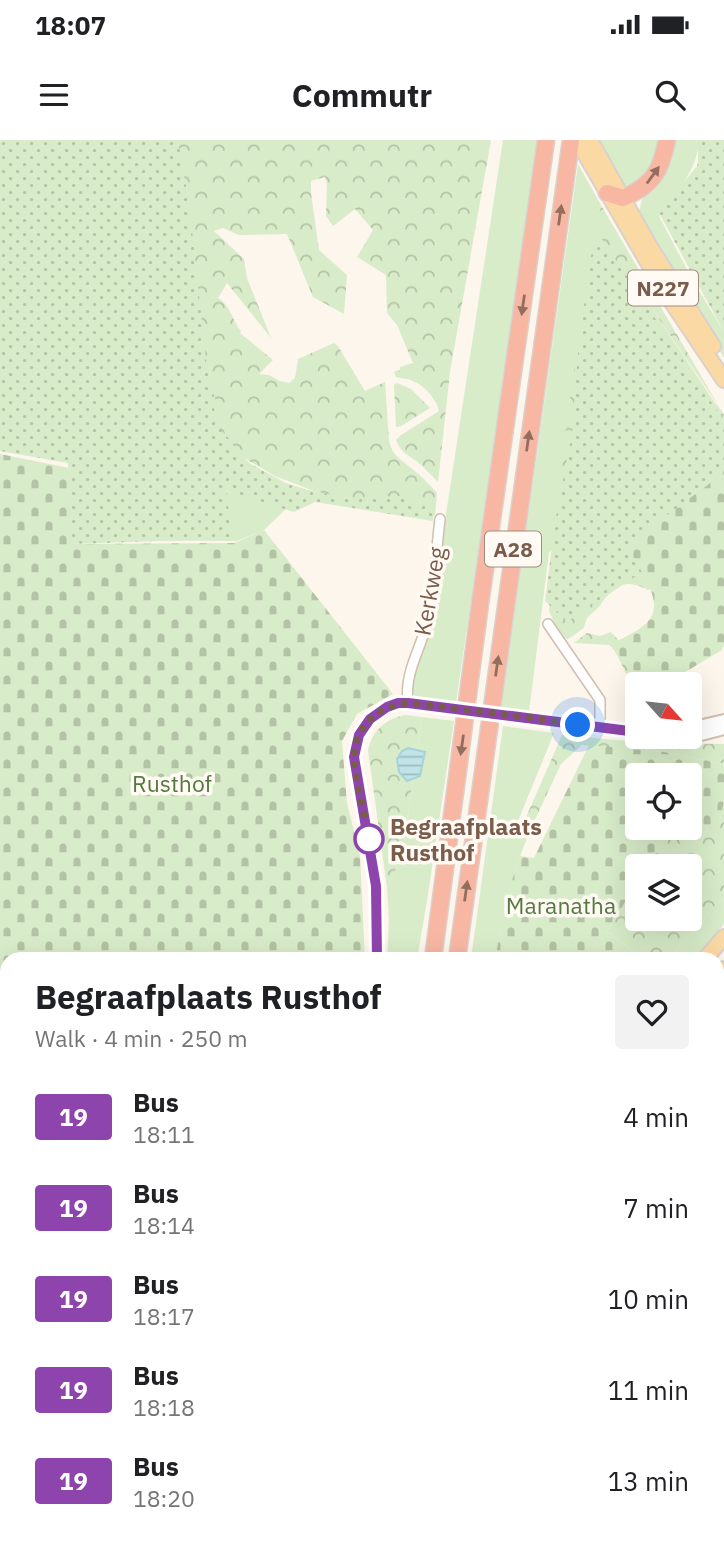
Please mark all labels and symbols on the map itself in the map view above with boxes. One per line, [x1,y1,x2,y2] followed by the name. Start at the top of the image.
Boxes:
[646,166,660,184] one-way arrow
[554,204,565,226] one-way arrow
[628,270,698,306] road number: N227
[517,294,528,316] one-way arrow
[523,430,534,452] one-way arrow
[485,532,541,566] road number: A28
[406,544,452,638] street label: Kerkweg
[491,655,502,677] one-way arrow
[625,672,702,749] north arrow
[560,707,595,742] your location
[456,734,467,756] one-way arrow
[132,768,212,798] park label: Rusthof
[390,811,542,867] place label: Begraafplaats Rusthof
[354,824,384,854] marker: Begraafplaats Rusthof
[460,880,471,902] one-way arrow
[506,890,616,920] park label: Maranatha

